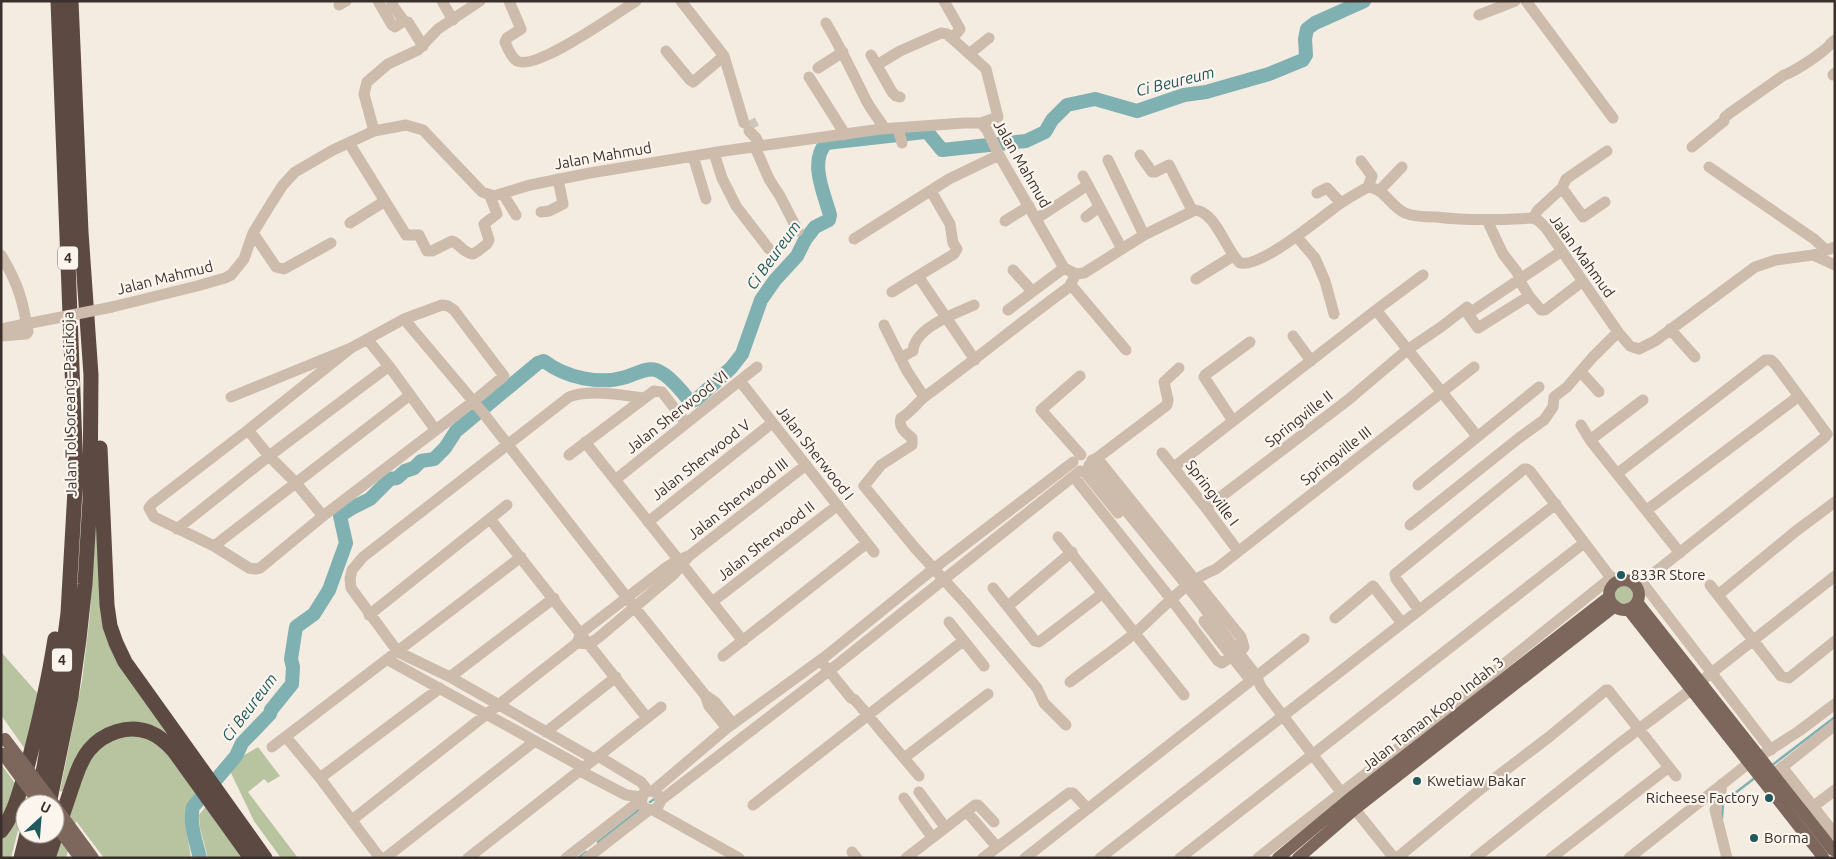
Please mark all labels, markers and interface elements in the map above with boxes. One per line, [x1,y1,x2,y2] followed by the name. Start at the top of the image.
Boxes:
[1134,63,1216,99] water label: Ci Beureum
[990,117,1054,211] street label: Jalan Mahmud
[553,139,653,172] street label: Jalan Mahmud
[1547,211,1618,300] street label: Jalan Mahmud
[742,217,804,293] water label: Ci Beureum
[58,247,78,270] road number: 4
[115,257,215,298] street label: Jalan Mahmud
[59,311,80,497] street label: Jalan Tol Soreang–Pasirkoja
[623,367,731,457] street label: Jalan Sherwood VI
[1261,387,1336,450] street label: Springville II
[773,402,857,503] street label: Jalan Sherwood I
[648,416,754,503] street label: Jalan Sherwood V
[1297,423,1374,489] street label: Springville III
[684,454,792,544] street label: Jalan Sherwood III
[1182,457,1243,529] street label: Springville I
[714,497,818,585] street label: Jalan Sherwood II
[1631,566,1706,583] place label: 833R Store
[1615,569,1627,581] marker: 833R Store
[52,648,72,672] road number: 4
[1359,653,1507,774] street label: Jalan Taman Kopo Indah 3
[218,669,280,745] water label: Ci Beureum
[1427,772,1526,789] place label: Kwetiaw Bakar
[1411,775,1423,787] marker: Kwetiaw Bakar
[1646,789,1759,806] place label: Richeese Factory
[1763,792,1775,804] marker: Richeese Factory
[15,794,65,844] north arrow
[38,798,54,817] text: U
[1764,829,1809,846] place label: Borma
[1748,832,1760,844] marker: Borma

